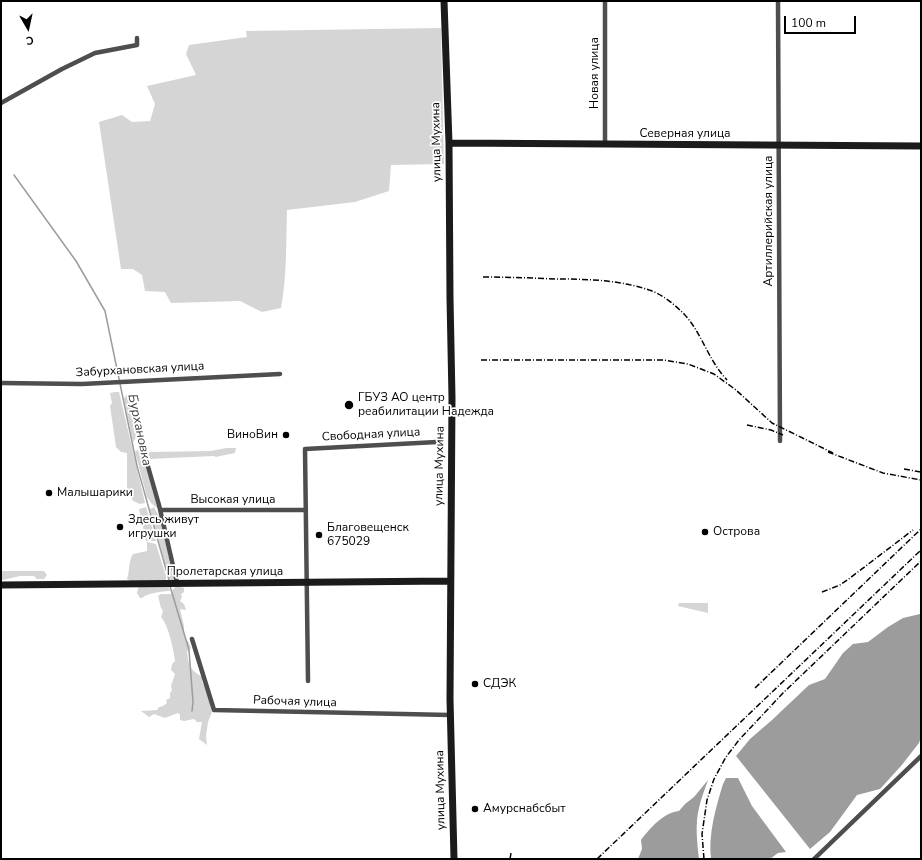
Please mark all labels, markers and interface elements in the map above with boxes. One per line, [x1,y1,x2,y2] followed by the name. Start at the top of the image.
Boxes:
[8,8,48,48] north arrow
[786,8,858,34] scale bar
[791,15,826,31] text: 100 m
[25,32,35,48] text: С
[588,37,602,109] street label: Новая улица
[429,102,445,182] street label: улица Мухина
[639,127,731,141] street label: Северная улица
[762,155,776,287] street label: Артиллерийская улица
[75,359,205,381] street label: Забурхановская улица
[358,391,494,419] place label: ГБУЗ АО центр реабилитации Надежда
[124,393,154,467] water label: Бурхановка
[343,399,355,411] marker: ГБУЗ АО центр реабилитации Надежда
[321,425,421,445] street label: Свободная улица
[432,426,448,506] street label: улица Мухина
[227,428,278,442] place label: ВиноВин
[281,430,291,440] marker: ВиноВин
[57,486,133,500] place label: Малышарики
[44,488,54,498] marker: Малышарики
[190,493,276,507] street label: Высокая улица
[128,513,199,541] place label: Здесь живут игрушки
[327,521,409,549] place label: Благовещенск 675029
[115,522,125,532] marker: Здесь живут игрушки
[713,525,760,539] place label: Острова
[700,527,710,537] marker: Острова
[314,530,324,540] marker: Благовещенск 675029
[167,565,283,579] street label: Пролетарская улица
[483,677,516,691] place label: СДЭК
[470,679,480,689] marker: СДЭК
[253,693,337,711] street label: Рабочая улица
[433,750,449,830] street label: улица Мухина
[483,802,566,816] place label: Амурснабсбыт
[470,804,480,814] marker: Амурснабсбыт

